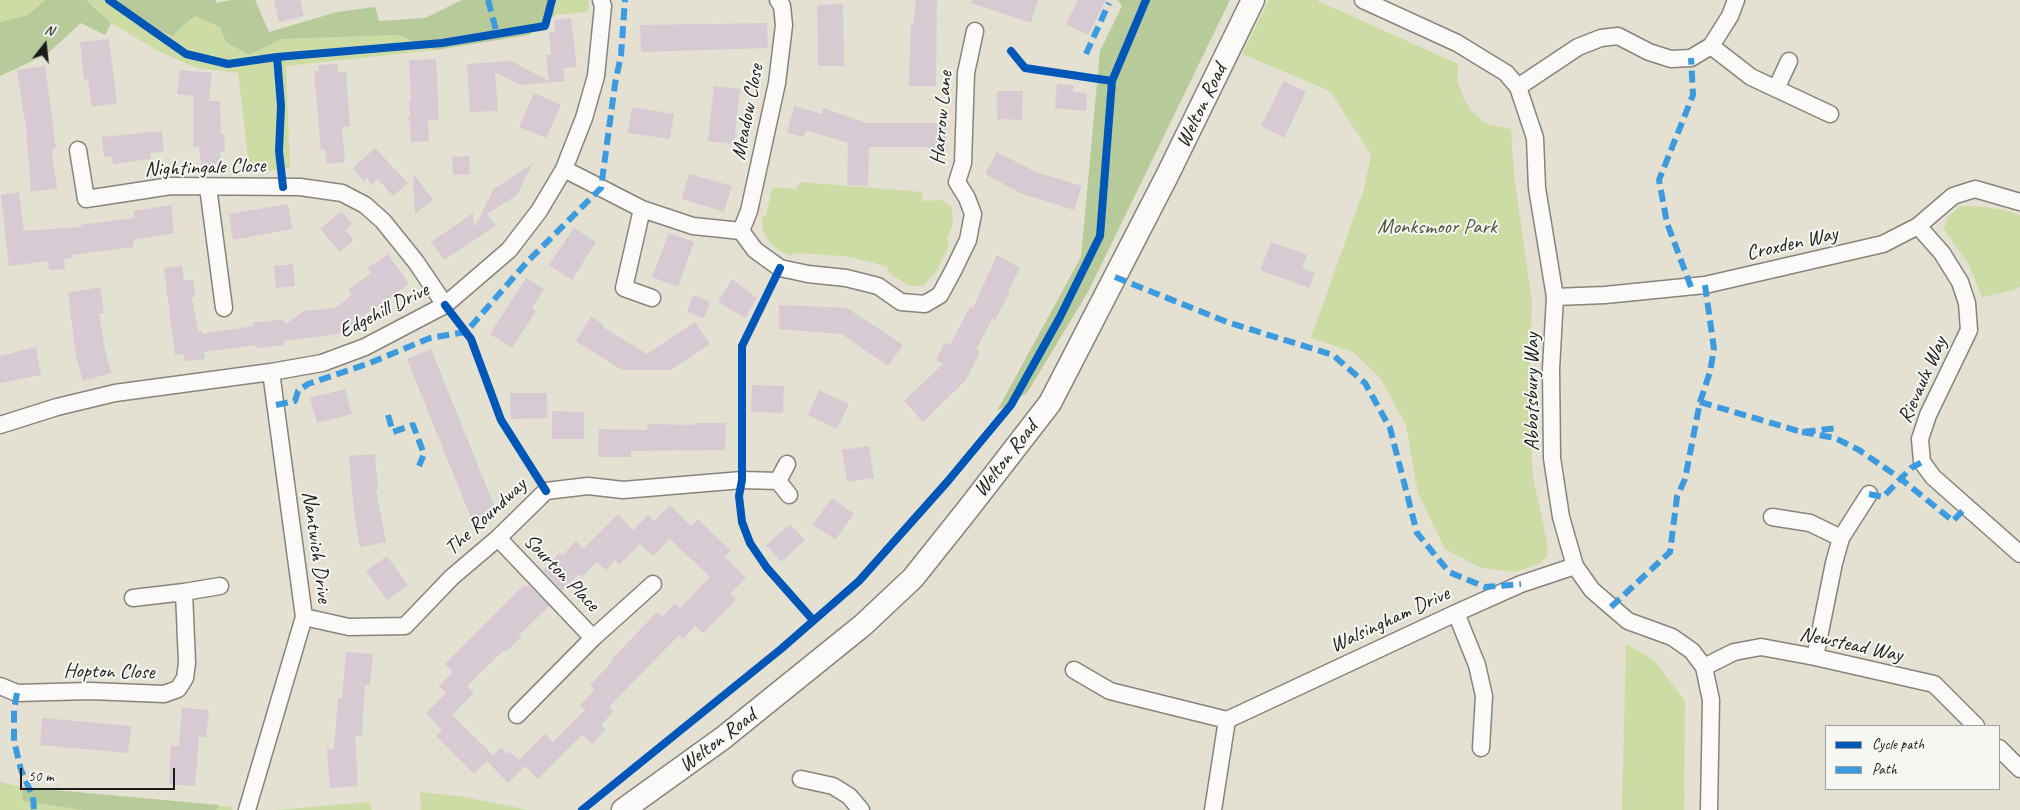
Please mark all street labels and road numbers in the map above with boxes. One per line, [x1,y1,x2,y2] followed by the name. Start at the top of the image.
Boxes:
[1171,60,1233,152] street label: Welton Road
[726,62,770,162] street label: Meadow Close
[925,70,959,166] street label: Harrow Lane
[144,153,266,183] street label: Nightingale Close
[1744,221,1840,267] street label: Croxden Way
[335,278,433,344] street label: Edgehill Drive
[1519,333,1545,451] street label: Abbotsbury Way
[1893,333,1953,427] street label: Rievaulx Way
[968,416,1044,502] street label: Welton Road
[440,473,532,561] street label: The Roundway
[296,489,336,605] street label: Nantwich Drive
[518,529,604,617] street label: Sourton Place
[1326,581,1454,659] street label: Walsingham Drive
[1797,622,1905,668] street label: Newstead Way
[63,659,155,685] street label: Hopton Close
[674,704,762,778] street label: Welton Road

